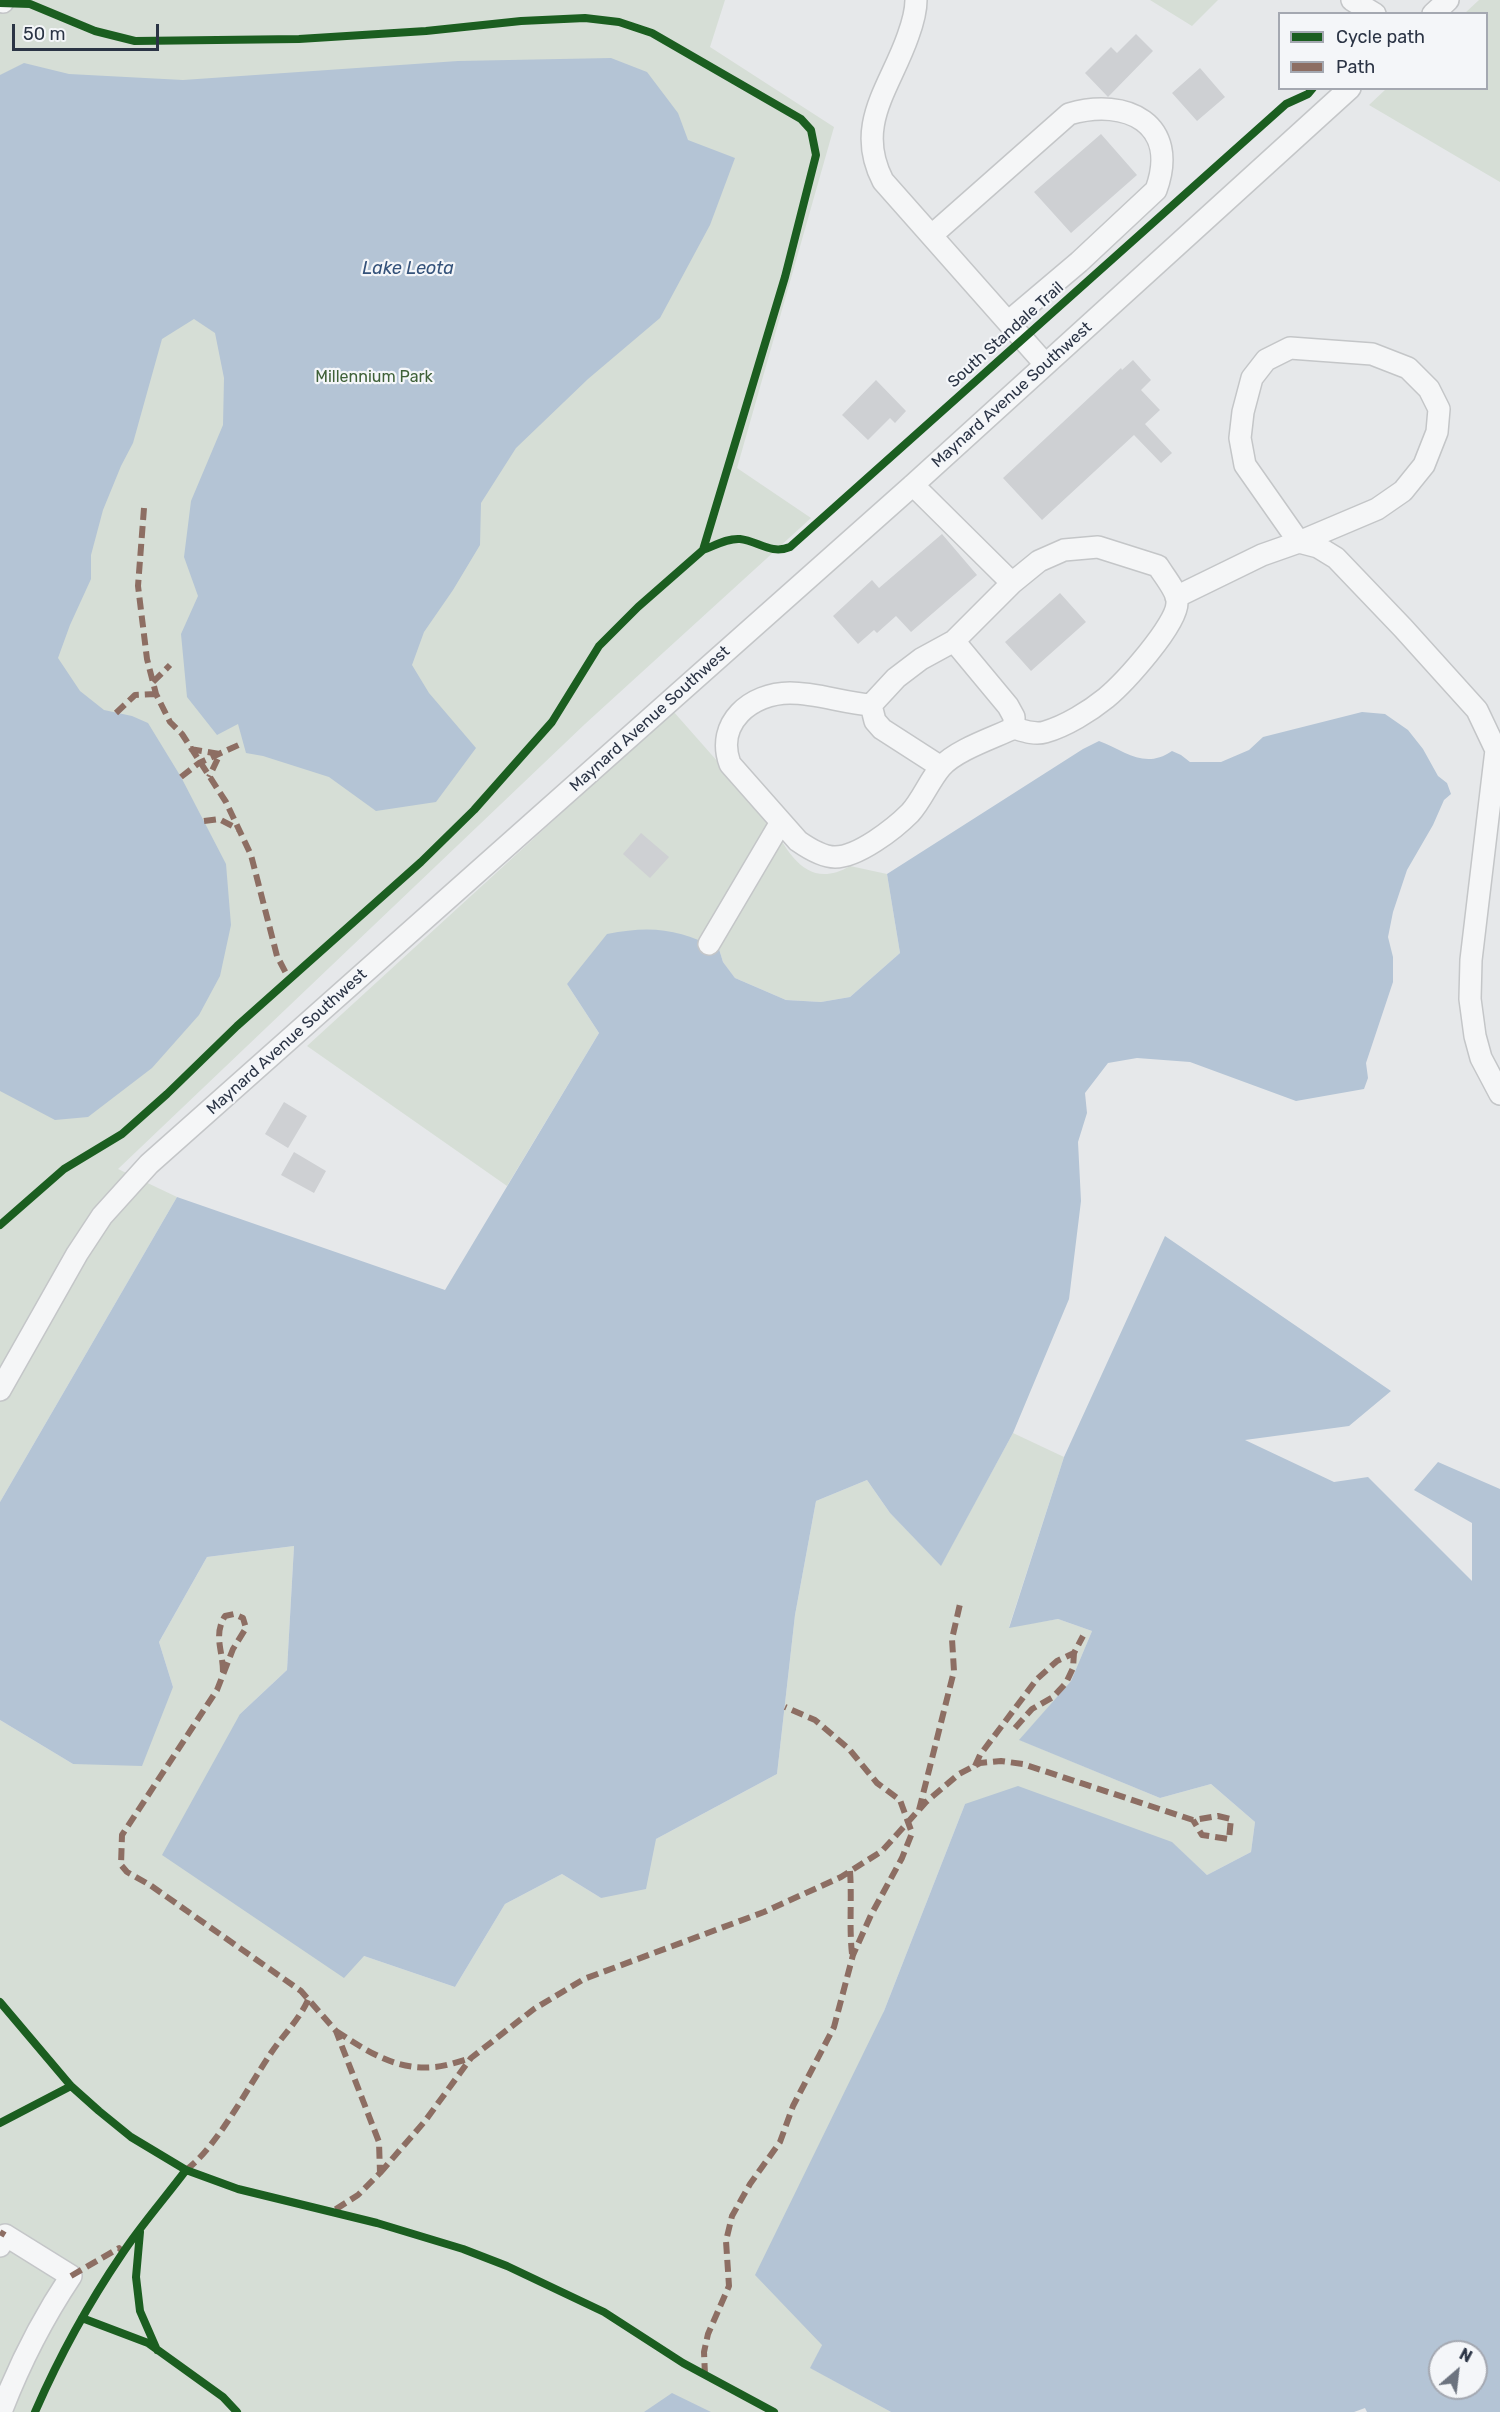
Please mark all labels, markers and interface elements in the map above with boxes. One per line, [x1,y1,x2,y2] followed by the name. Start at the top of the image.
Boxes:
[15,12,162,50] scale bar
[1278,12,1488,90] legend
[23,23,66,45] text: 50 m
[1336,26,1425,48] text: Cycle path
[1336,56,1375,78] text: Path
[362,258,454,280] water label: Lake Leota
[944,278,1068,392] street label: South Standale Trail
[928,318,1096,472] street label: Maynard Avenue Southwest
[315,367,433,387] park label: Millennium Park
[566,642,734,796] street label: Maynard Avenue Southwest
[203,965,371,1119] street label: Maynard Avenue Southwest
[1428,2340,1488,2400] north arrow
[1456,2344,1475,2367] text: N

